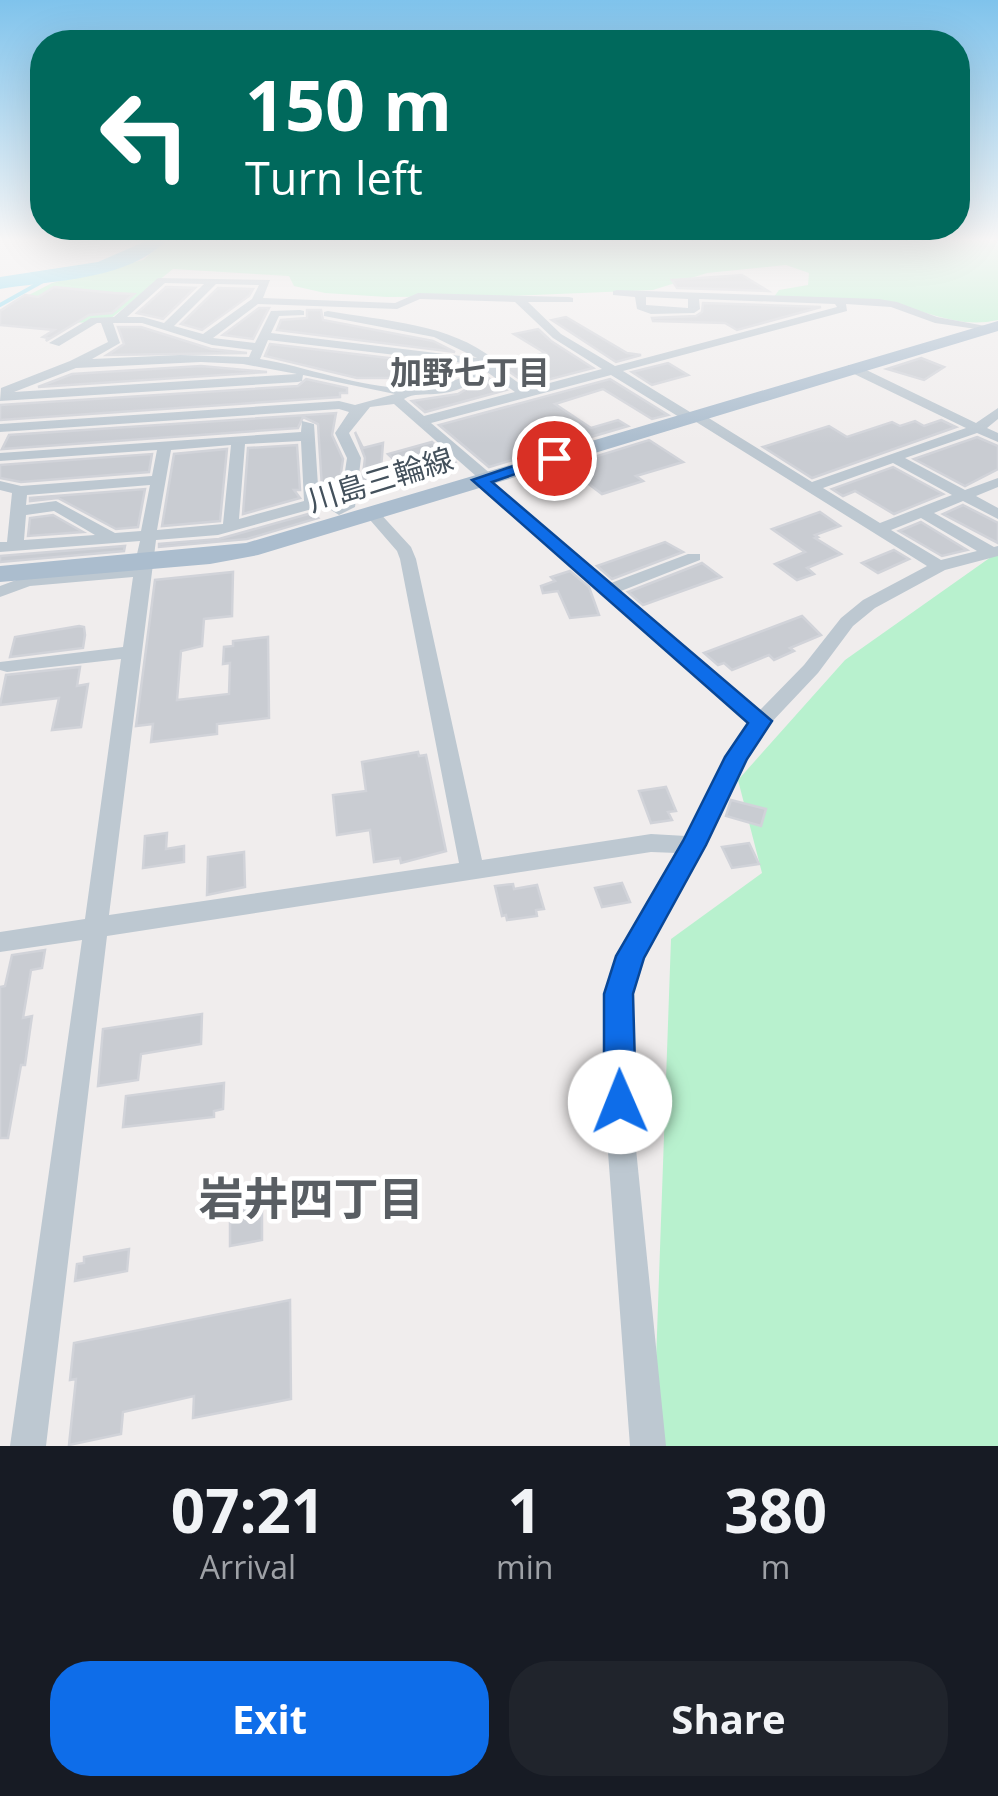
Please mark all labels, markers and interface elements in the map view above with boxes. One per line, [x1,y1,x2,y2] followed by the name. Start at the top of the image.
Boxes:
[245,56,452,152] text: 150 m
[80,70,210,200] icon: left
[245,147,423,208] text: Turn left
[390,350,550,393] district label: 加野七丁目
[512,416,597,501] pin
[527,431,582,486] icon: arrive
[302,437,458,521] street label: 川島三輪線
[568,1050,672,1154] position arrow
[198,1167,424,1228] district label: 岩井四丁目
[171,1469,325,1551] text: 07:21
[508,1469,542,1551] text: 1
[724,1469,827,1551] text: 380
[200,1545,296,1588] text: Arrival
[496,1545,553,1588] text: min
[761,1545,790,1588] text: m
[50,1661,489,1776] button: Exit
[509,1661,948,1776] button: Share

